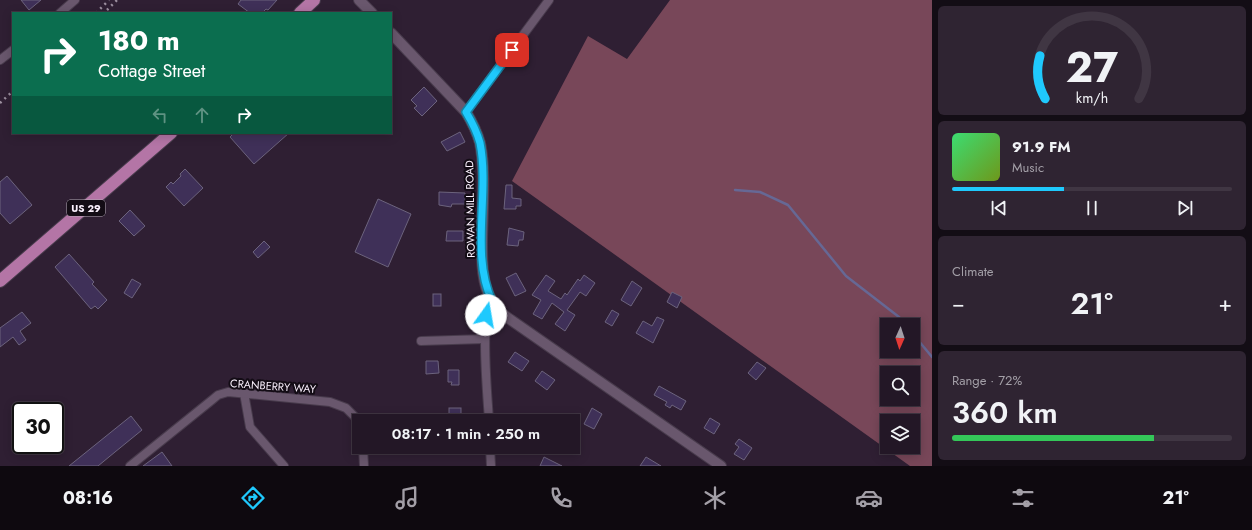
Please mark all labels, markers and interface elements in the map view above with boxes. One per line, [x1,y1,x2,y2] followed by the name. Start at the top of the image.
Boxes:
[98,20,180,61] text: 180 m
[32,28,84,80] icon: right
[495,33,529,67] pin
[1066,36,1118,97] text: 27
[501,39,523,61] icon: arrive
[98,58,205,84] text: Cottage Street
[1076,87,1108,107] text: km/h
[149,104,171,126] icon: left
[191,104,213,126] icon: ahead
[233,104,255,126] icon: right
[1012,136,1071,158] text: 91.9 FM
[1012,158,1044,177] text: Music
[461,160,479,258] street label: ROWAN MILL ROAD
[988,197,1010,219] icon: previous
[1081,197,1103,219] icon: pause
[1174,197,1196,219] icon: next
[67,200,105,216] road number: US 29
[952,262,993,281] text: Climate
[1071,282,1113,325] text: 21°
[952,287,965,319] text: −
[1218,287,1232,319] text: +
[465,294,507,336] position arrow
[880,318,920,358] north arrow
[880,318,920,454] map controls
[880,366,920,406] button: search
[952,371,1022,390] text: Range · 72%
[230,375,317,397] street label: CRANBERRY WAY
[952,391,1058,434] text: 360 km
[12,402,64,454] speed limit sign: 30
[880,414,920,454] button: layers
[392,423,540,445] text: 08:17 · 1 min · 250 m
[239,484,267,512] icon: directions
[393,484,421,512] icon: music
[547,484,575,512] icon: phone
[701,484,729,512] icon: climate
[855,484,883,512] icon: car
[1009,484,1037,512] icon: filters
[63,485,113,511] text: 08:16
[1163,485,1189,511] text: 21°

